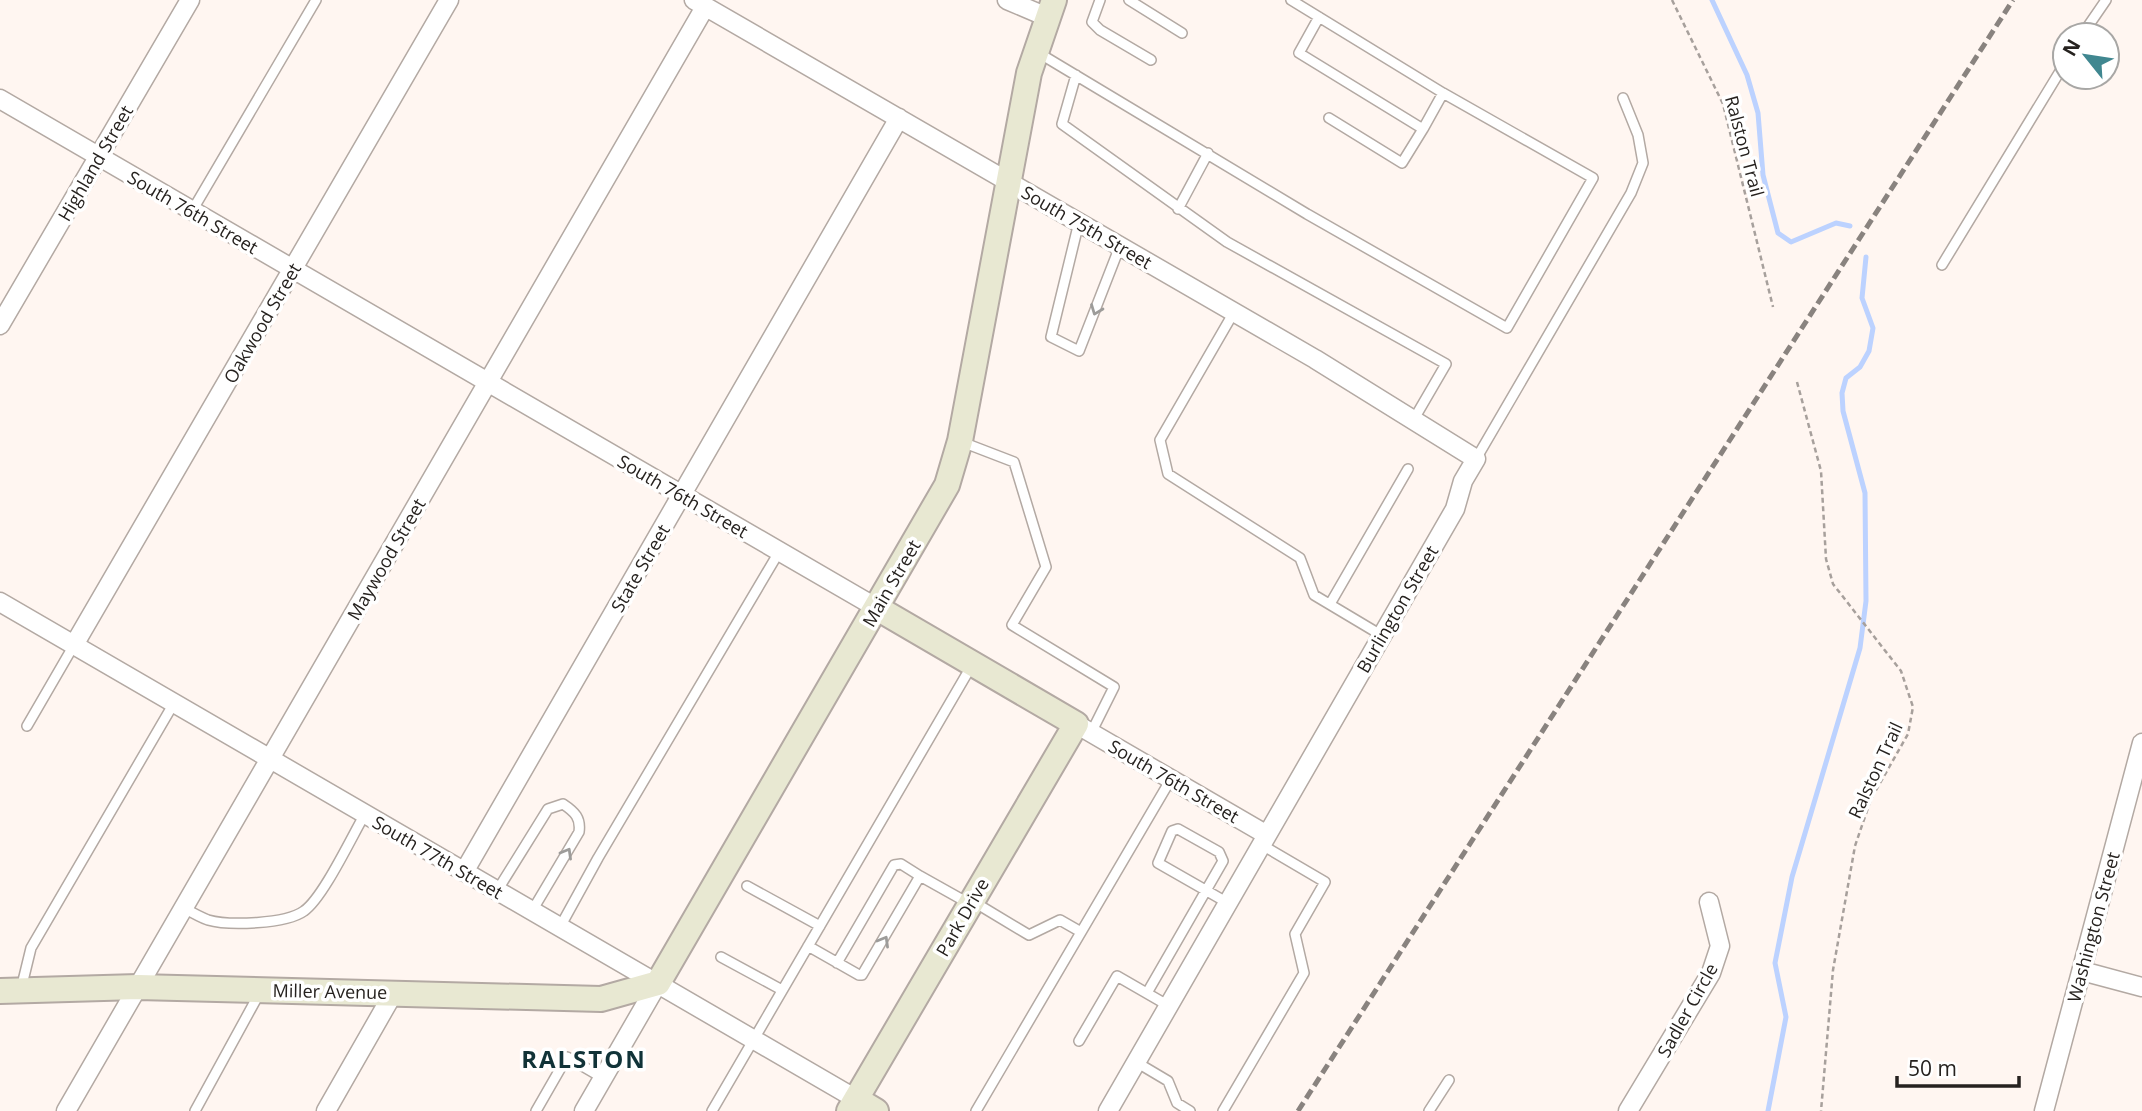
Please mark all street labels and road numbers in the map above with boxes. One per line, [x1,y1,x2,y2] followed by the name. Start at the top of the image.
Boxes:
[1720,93,1770,199] street label: Ralston Trail
[52,101,138,225] street label: Highland Street
[123,165,263,259] street label: South 76th Street
[1017,180,1157,274] street label: South 75th Street
[218,259,306,387] street label: Oakwood Street
[613,449,753,543] street label: South 76th Street
[341,494,431,624] street label: Maywood Street
[605,520,675,616] street label: State Street
[856,535,926,631] street label: Main Street
[1351,541,1443,677] street label: Burlington Street
[1842,718,1908,822] street label: Ralston Trail
[1104,734,1244,828] street label: South 76th Street
[368,810,508,904] street label: South 77th Street
[2061,849,2125,1005] street label: Washington Street
[930,874,994,960] street label: Park Drive
[1651,959,1723,1061] street label: Sadler Circle
[272,978,388,1004] street label: Miller Avenue

